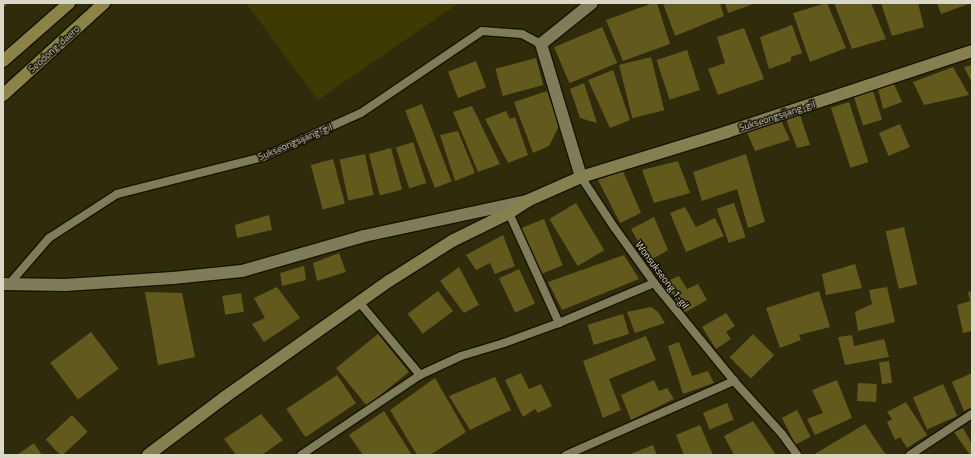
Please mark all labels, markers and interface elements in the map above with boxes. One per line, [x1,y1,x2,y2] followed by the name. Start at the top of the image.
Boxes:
[26,23,82,75] street label: Seodong-daero
[737,98,817,134] street label: Sukseongsijang-gil
[256,121,334,163] street label: Sukseongsijang-gil
[633,239,691,311] street label: Wonsukseong 1-gil

